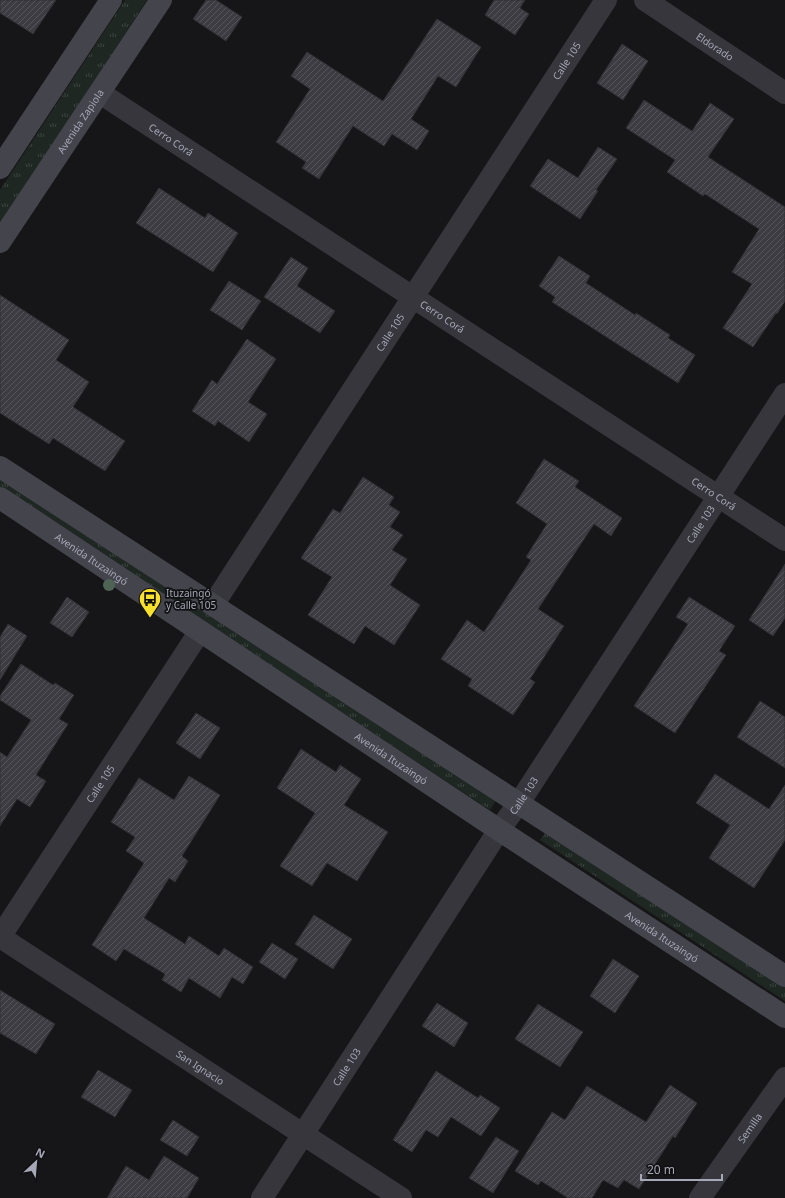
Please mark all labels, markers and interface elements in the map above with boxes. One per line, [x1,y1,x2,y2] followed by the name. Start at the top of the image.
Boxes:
[694,29,736,64] street label: Eldorado
[549,39,584,82] street label: Calle 105
[54,86,107,156] street label: Avenida Zapiola
[146,120,196,159] street label: Cerro Corá
[417,297,468,336] street label: Cerro Corá
[373,311,408,354] street label: Calle 105
[689,474,739,513] street label: Cerro Corá
[683,502,718,546] street label: Calle 103
[52,530,131,588] street label: Avenida Ituzaingó
[137,586,163,619] bus stop icon: Ituzaingó y Calle 105
[166,586,216,612] place label: Ituzaingó y Calle 105
[352,729,430,788] street label: Avenida Ituzaingó
[83,762,118,805] street label: Calle 105
[506,774,541,817] street label: Calle 103
[623,907,701,966] street label: Avenida Ituzaingó
[329,1045,364,1089] street label: Calle 103
[174,1047,227,1088] street label: San Ignacio
[734,1110,765,1146] street label: Semilla
[16,1142,56,1182] north arrow
[33,1144,48,1161] text: N
[641,1156,722,1182] scale bar
[647,1161,675,1178] text: 20 m

